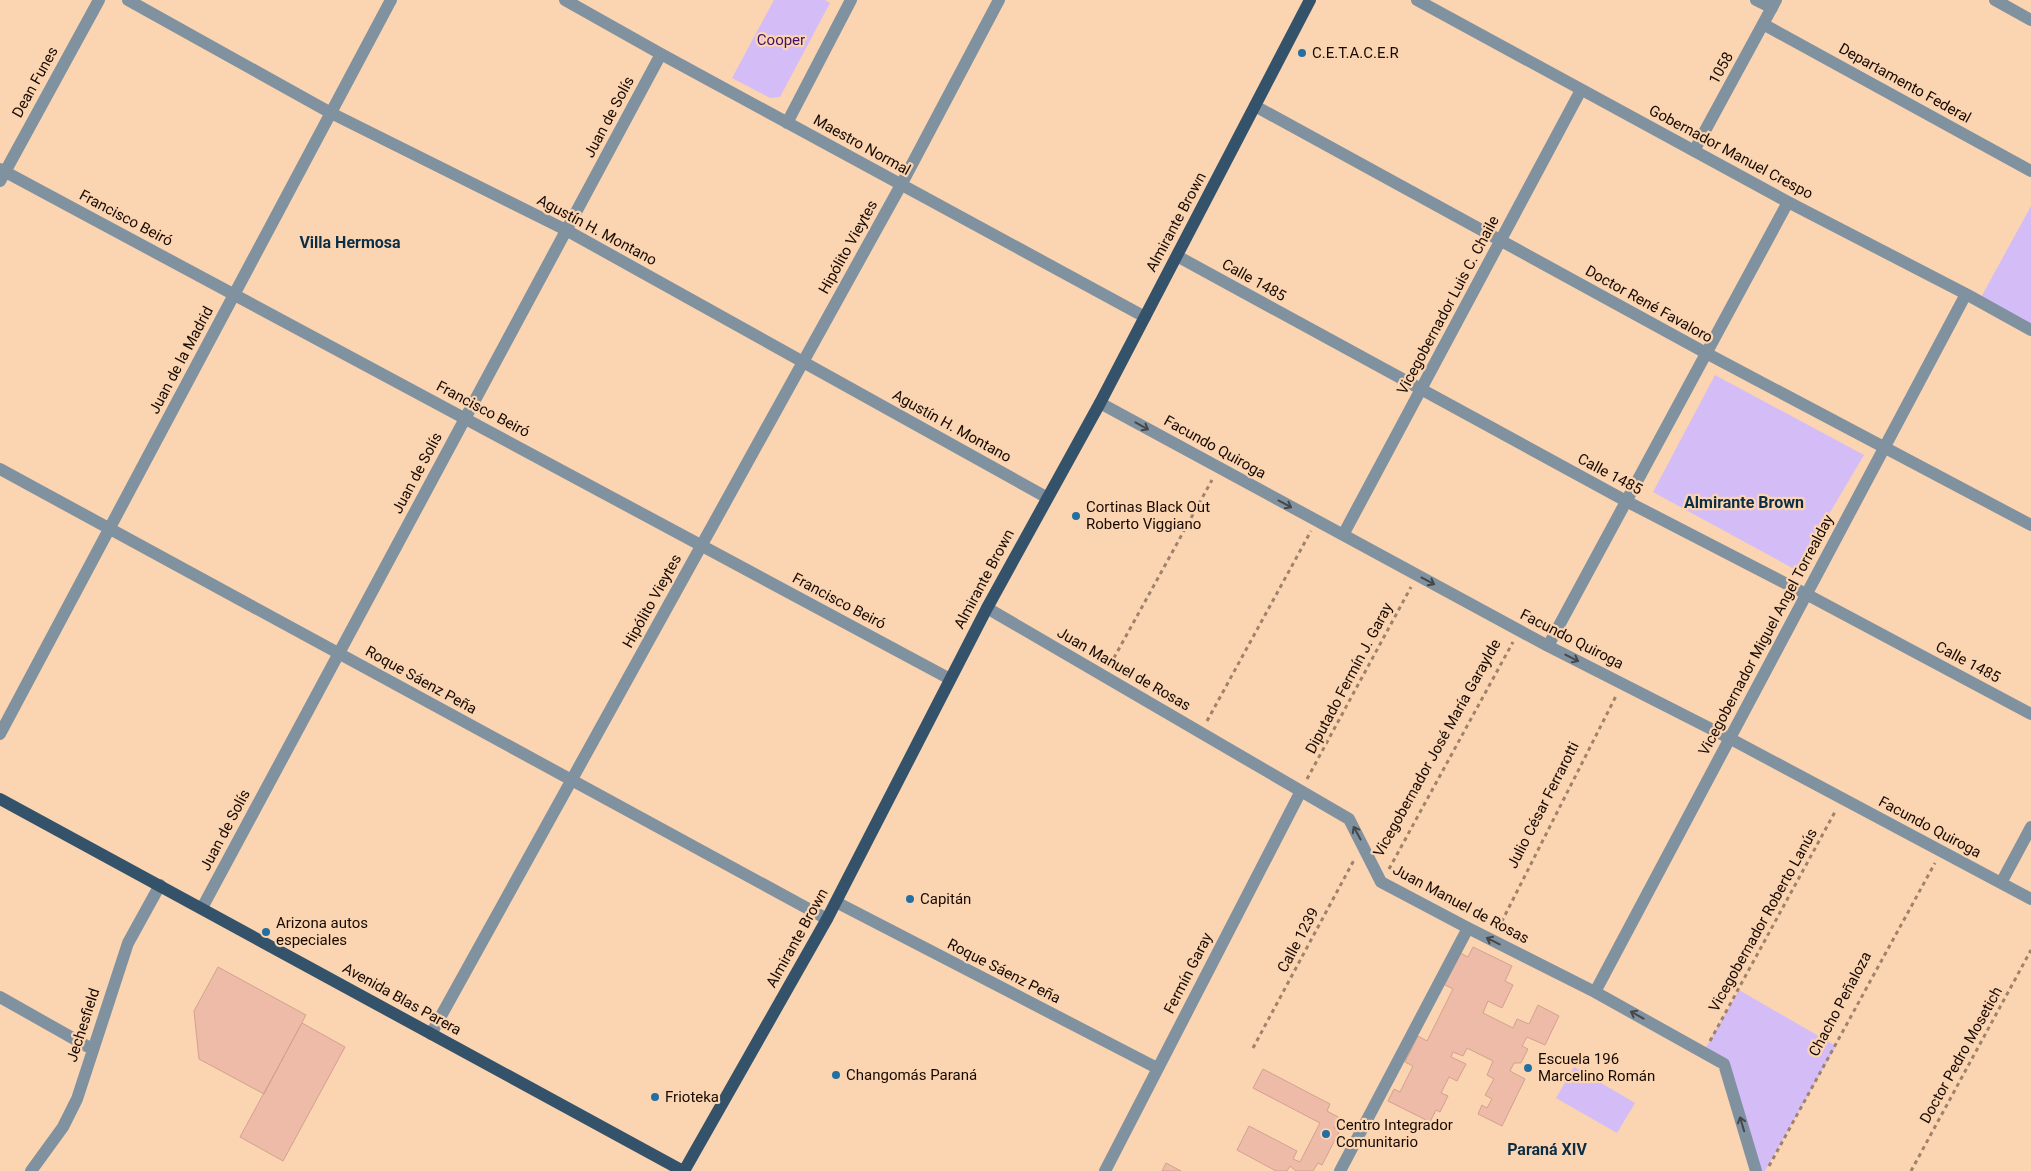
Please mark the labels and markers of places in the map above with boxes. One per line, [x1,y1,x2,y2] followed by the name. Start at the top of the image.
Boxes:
[1312,44,1399,62] place label: C.E.T.A.C.E.R
[1296,47,1308,59] marker: C.E.T.A.C.E.R
[1086,498,1210,533] place label: Cortinas Black Out Roberto Viggiano
[1070,510,1082,522] marker: Cortinas Black Out Roberto Viggiano
[920,890,971,908] place label: Capitán
[904,893,916,905] marker: Capitán
[276,914,368,949] place label: Arizona autos especiales
[260,926,272,938] marker: Arizona autos especiales
[1538,1050,1655,1085] place label: Escuela 196 Marcelino Román
[1522,1062,1534,1074] marker: Escuela 196 Marcelino Román
[846,1066,977,1084] place label: Changomás Paraná
[830,1069,842,1081] marker: Changomás Paraná
[665,1088,719,1106] place label: Frioteka
[649,1091,661,1103] marker: Frioteka
[1336,1116,1453,1151] place label: Centro Integrador Comunitario
[1320,1128,1332,1140] marker: Centro Integrador Comunitario

